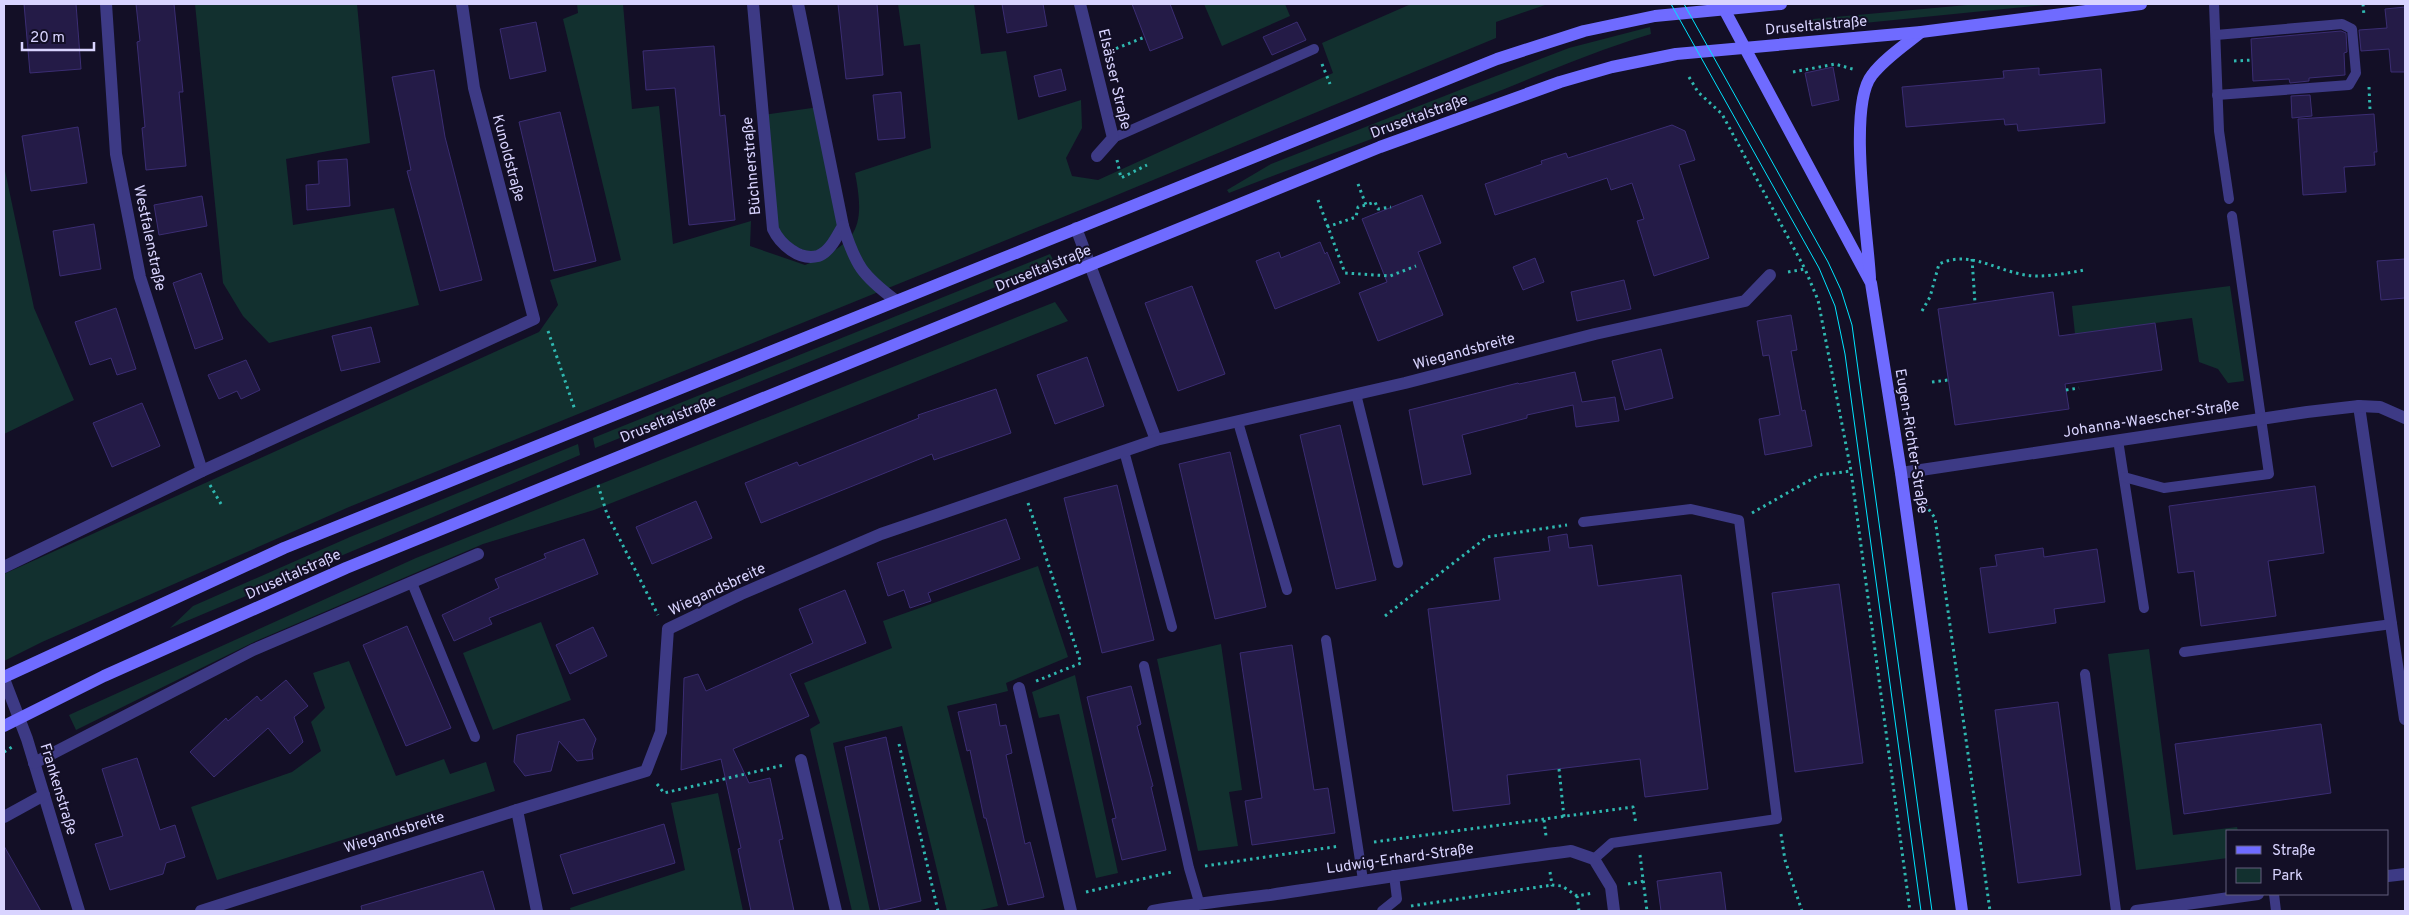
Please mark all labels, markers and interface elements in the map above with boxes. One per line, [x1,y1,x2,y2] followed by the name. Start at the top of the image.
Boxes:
[1764,13,1868,40] street label: Druseltalstraße
[22,20,95,52] scale bar
[1093,27,1134,132] street label: Elsässer Straße
[30,29,65,48] text: 20 m
[1368,91,1471,144] street label: Druseltalstraße
[487,113,528,204] street label: Kunoldstraße
[739,116,766,216] street label: Büchnerstraße
[128,184,169,293] street label: Westfalenstraße
[993,241,1095,297] street label: Druseltalstraße
[1411,330,1517,375] street label: Wiegandsbreite
[1890,367,1931,515] street label: Eugen-Richter-Straße
[618,392,720,448] street label: Druseltalstraße
[2062,396,2241,443] street label: Johanna-Waescher-Straße
[243,546,344,605] street label: Druseltalstraße
[666,560,769,621] street label: Wiegandsbreite
[35,741,81,838] street label: Frankenstraße
[342,808,447,859] street label: Wiegandsbreite
[2226,830,2389,895] legend
[1325,840,1475,879] street label: Ludwig-Erhard-Straße
[2272,842,2316,861] text: Straße
[2272,867,2303,886] text: Park

